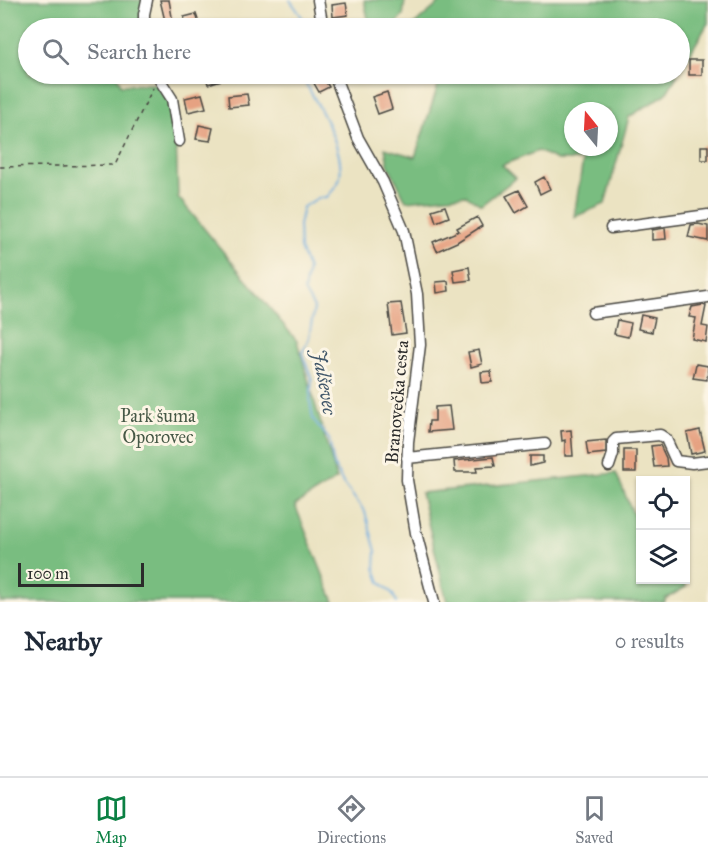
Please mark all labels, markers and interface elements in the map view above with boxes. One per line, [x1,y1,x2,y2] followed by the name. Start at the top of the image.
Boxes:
[18,18,690,84] search box
[39,35,72,68] icon: search
[87,38,191,65] text: Search here
[564,102,618,156] north arrow
[381,339,413,465] street label: Branovečka cesta
[307,346,343,417] water label: Jalševec
[120,405,196,448] park label: Park šuma Oporovec
[636,476,690,584] map controls
[636,476,690,530] button: locate
[636,530,690,584] button: layers
[18,560,144,588] scale bar
[27,564,69,583] text: 100 m
[24,625,102,657] text: Nearby
[615,629,684,653] text: 0 results
[95,792,128,847] tab: Map
[317,792,386,847] tab: Directions
[575,792,613,847] tab: Saved

